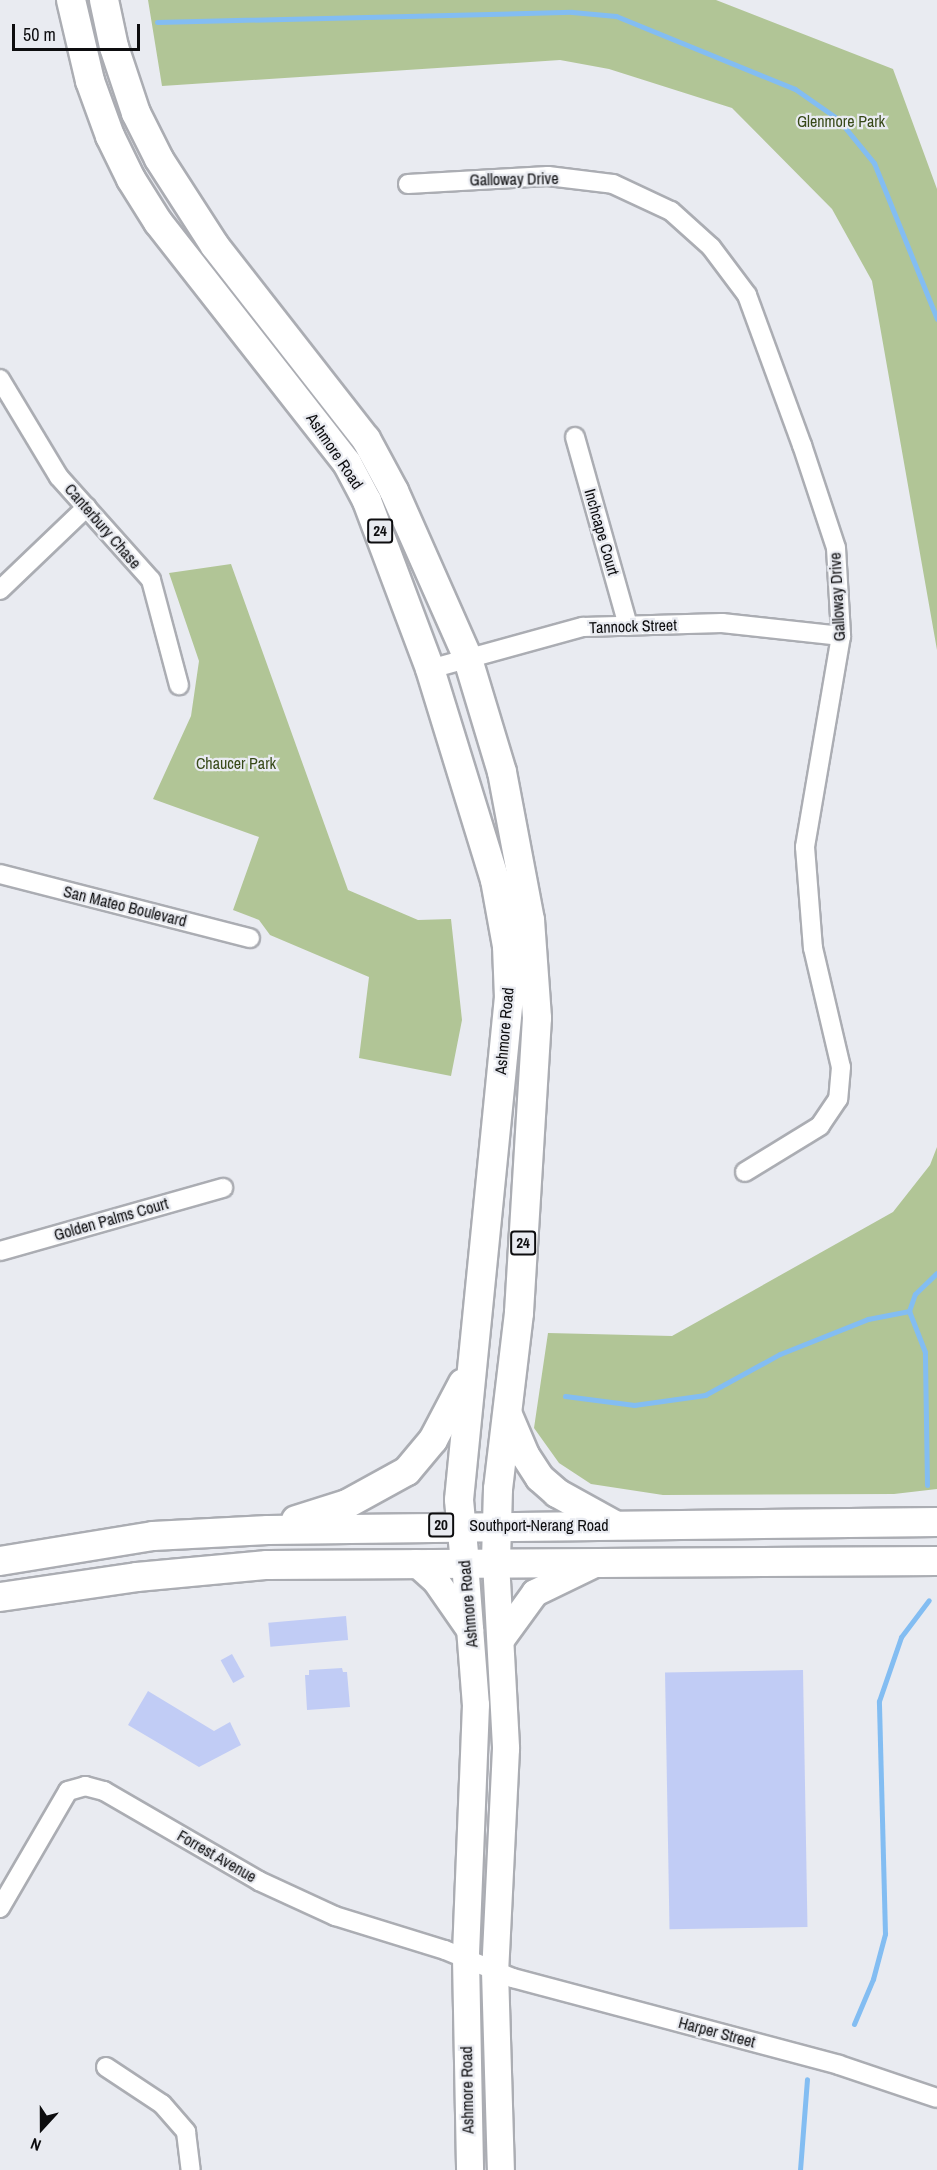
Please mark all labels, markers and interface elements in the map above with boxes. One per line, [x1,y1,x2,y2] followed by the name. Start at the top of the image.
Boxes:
[15,12,142,50] scale bar
[23,22,56,47] text: 50 m
[797,111,885,131] park label: Glenmore Park
[469,169,559,189] street label: Galloway Drive
[303,409,367,493] street label: Ashmore Road
[61,480,145,572] street label: Canterbury Chase
[581,487,623,577] street label: Inchcape Court
[366,519,394,543] road number: 24
[825,552,849,642] street label: Galloway Drive
[589,615,677,637] street label: Tannock Street
[196,753,276,773] park label: Chaucer Park
[61,881,189,931] street label: San Mateo Boulevard
[491,987,517,1075] street label: Ashmore Road
[52,1193,170,1245] street label: Golden Palms Court
[510,1231,536,1255] road number: 24
[428,1513,454,1537] road number: 20
[469,1515,609,1535] street label: Southport-Nerang Road
[455,1560,481,1648] street label: Ashmore Road
[174,1825,260,1887] street label: Forrest Avenue
[676,2013,758,2051] street label: Harper Street
[457,2046,477,2134] street label: Ashmore Road
[12,2098,72,2158] north arrow
[27,2133,44,2157] text: N

